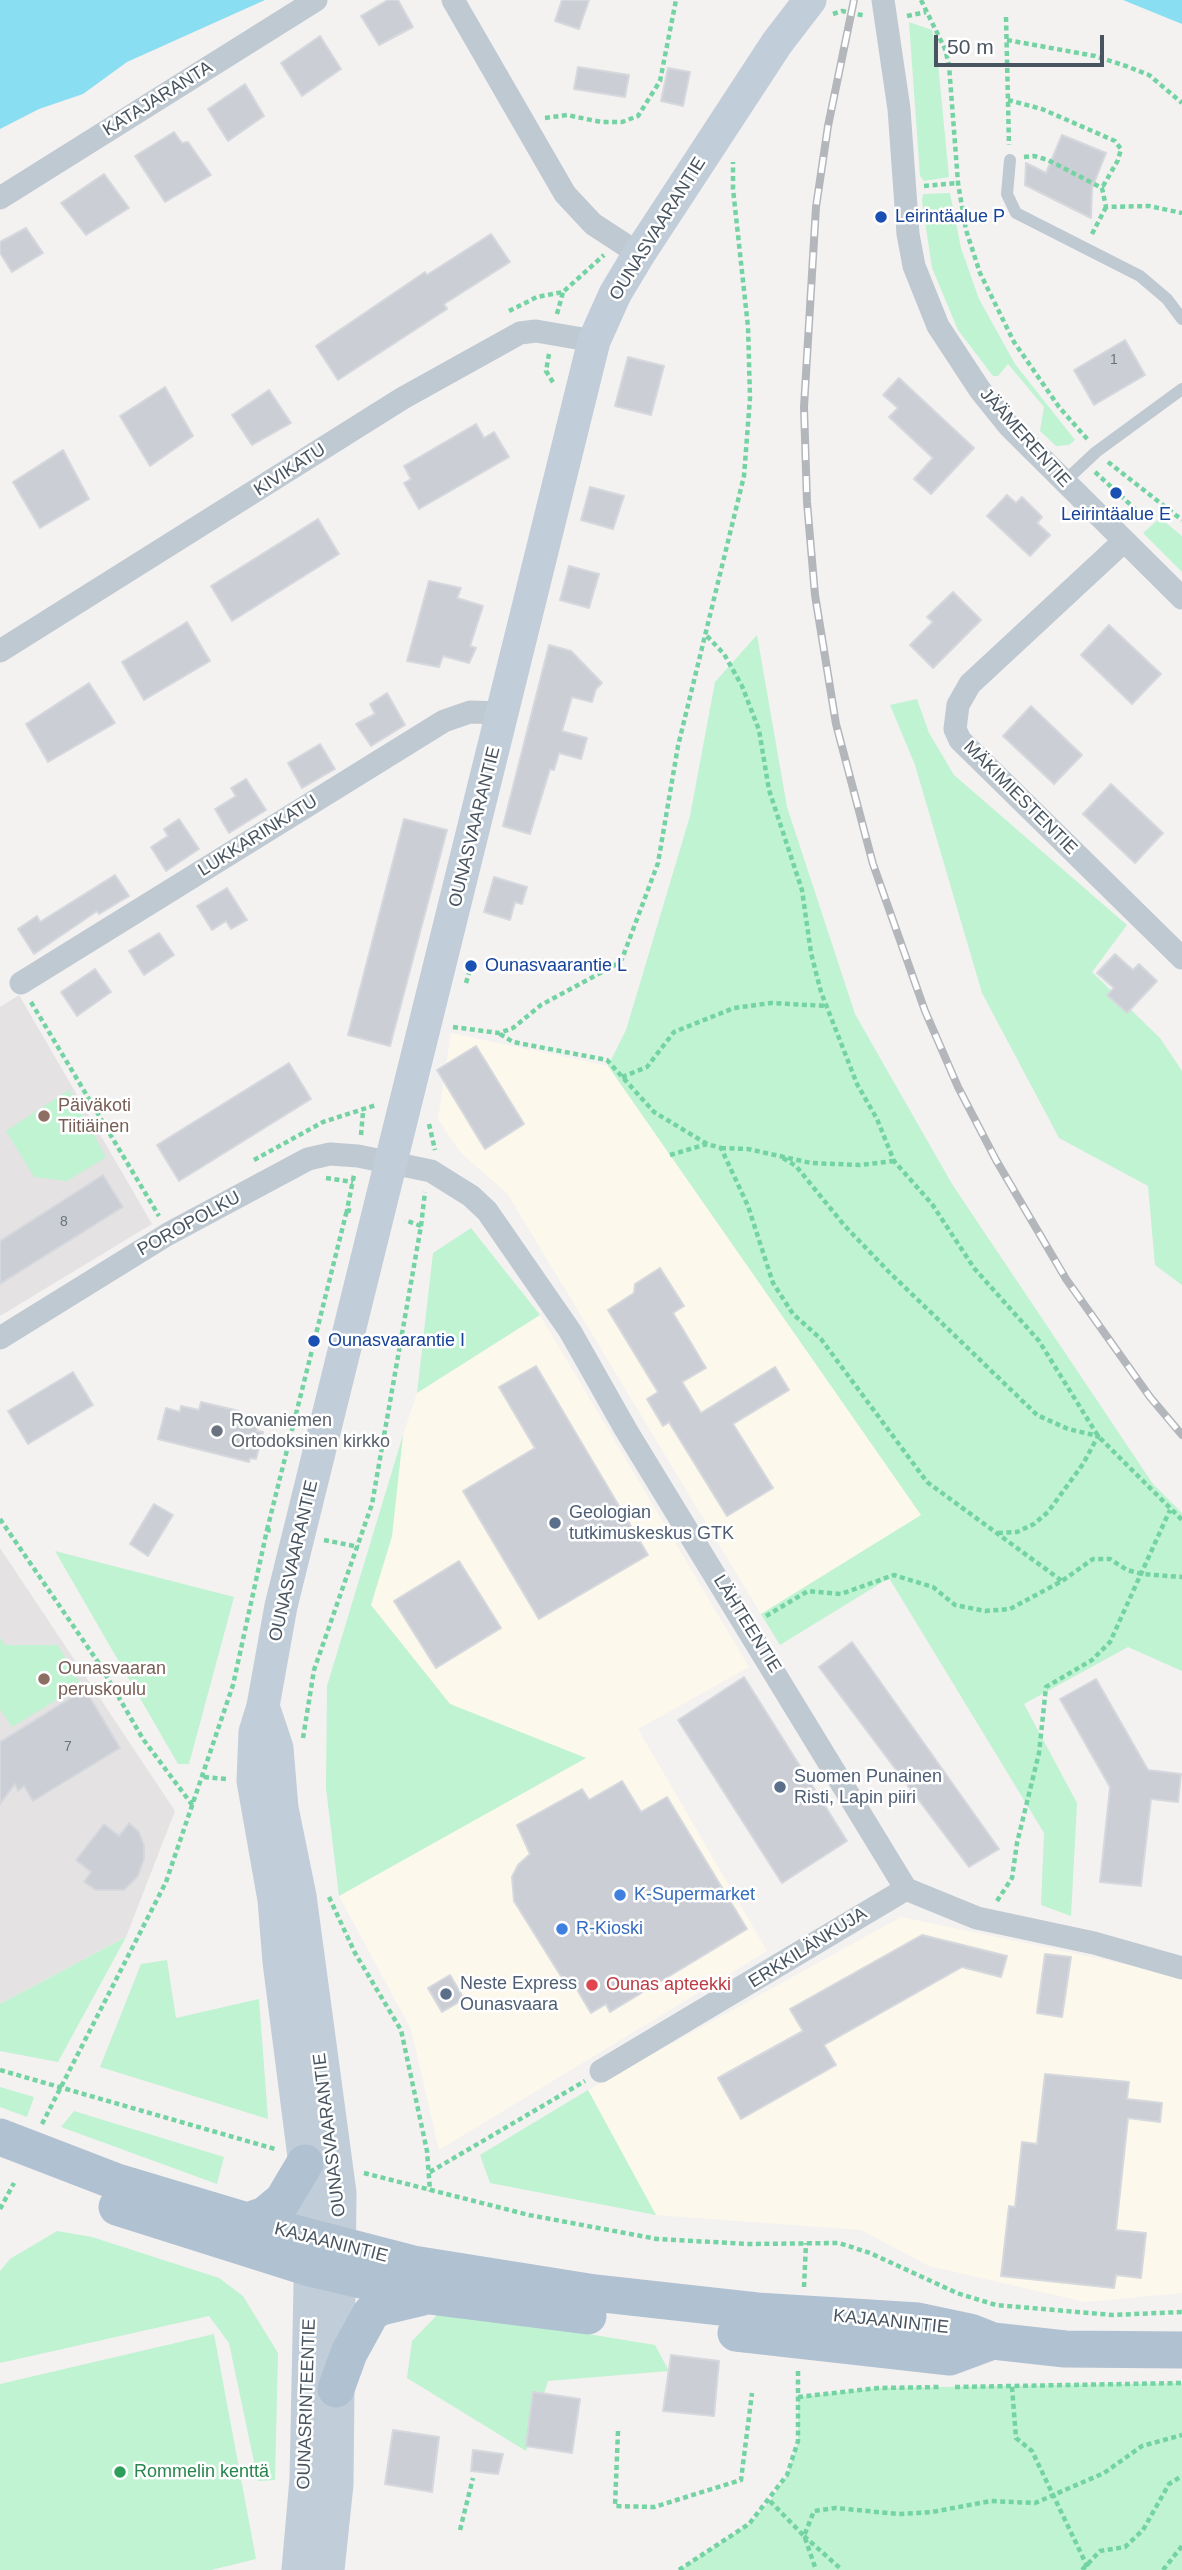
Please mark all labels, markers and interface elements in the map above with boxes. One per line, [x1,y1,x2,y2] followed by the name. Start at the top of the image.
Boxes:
[937,21,1107,65] scale bar
[947,35,994,58] text: 50 m
[99,57,217,141] street label: KATAJARANTA
[605,153,711,305] street label: OUNASVAARANTIE
[895,206,1005,228] place label: Leirintäalue P
[873,209,889,225] marker: Leirintäalue P
[1110,352,1118,368] house number: 1
[975,384,1075,492] street label: JÄÄMERENTIE
[250,439,330,501] street label: KIVIKATU
[1108,485,1124,501] marker: Leirintäalue E
[1061,504,1171,526] place label: Leirintäalue E
[959,737,1081,859] street label: MÄKIMIESTENTIE
[445,744,505,910] street label: OUNASVAARANTIE
[194,791,322,881] street label: LUKKARINKATU
[485,955,627,977] place label: Ounasvaarantie L
[463,958,479,974] marker: Ounasvaarantie L
[58,1095,131,1138] place label: Päiväkoti Tiitiäinen
[36,1108,52,1124] marker: Päiväkoti Tiitiäinen
[134,1187,244,1261] street label: POROPOLKU
[60,1214,68,1230] house number: 8
[328,1330,465,1352] place label: Ounasvaarantie I
[306,1333,322,1349] marker: Ounasvaarantie I
[231,1410,390,1452] place label: Rovaniemen Ortodoksinen kirkko
[209,1423,225,1439] marker: Rovaniemen Ortodoksinen kirkko
[265,1478,323,1644] street label: OUNASVAARANTIE
[569,1502,734,1544] place label: Geologian tutkimuskeskus GTK
[547,1515,563,1531] marker: Geologian tutkimuskeskus GTK
[708,1571,786,1677] street label: LÄHTEENTIE
[58,1658,166,1700] place label: Ounasvaaran peruskoulu
[36,1671,52,1687] marker: Ounasvaaran peruskoulu
[64,1739,72,1755] house number: 7
[794,1766,942,1809] place label: Suomen Punainen Risti, Lapin piiri
[772,1779,788,1795] marker: Suomen Punainen Risti, Lapin piiri
[634,1884,755,1906] place label: K-Supermarket
[612,1887,628,1903] marker: K-Supermarket
[745,1903,871,1993] street label: ERKKILÄNKUJA
[576,1918,643,1940] place label: R-Kioski
[554,1921,570,1937] marker: R-Kioski
[460,1973,577,2016] place label: Neste Express Ounasvaara
[606,1974,731,1996] place label: Ounas apteekki
[584,1977,600,1993] marker: Ounas apteekki
[438,1986,454,2002] marker: Neste Express Ounasvaara
[309,2052,351,2218] street label: OUNASVAARANTIE
[272,2218,390,2268] street label: KAJAANINTIE
[832,2305,950,2339] street label: KAJAANINTIE
[293,2318,321,2490] street label: OUNASRINTEENTIE
[134,2461,269,2483] place label: Rommelin kenttä
[112,2464,128,2480] marker: Rommelin kenttä

